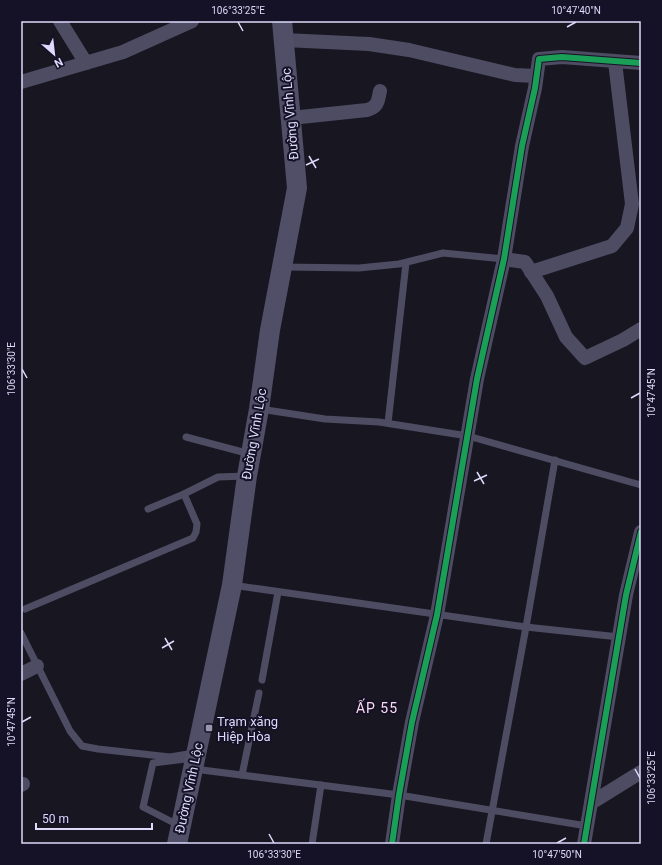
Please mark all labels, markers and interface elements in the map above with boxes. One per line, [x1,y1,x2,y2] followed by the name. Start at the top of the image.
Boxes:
[211,5,265,16] text: 106°33'25"E
[551,5,601,16] text: 10°47'40"N
[34,34,74,74] north arrow
[52,55,65,70] text: N
[278,67,301,161] street label: Đường Vĩnh Lộc
[6,342,17,396] text: 106°33'30"E
[646,368,657,418] text: 10°47'45"N
[239,387,269,481] street label: Đường Vĩnh Lộc
[6,697,17,747] text: 10°47'45"N
[356,698,398,716] district label: ẤP 55
[217,714,278,744] place label: Trạm xăng Hiệp Hòa
[204,723,214,733] marker: Trạm xăng Hiệp Hòa
[172,741,206,835] street label: Đường Vĩnh Lộc
[646,751,657,805] text: 106°33'25"E
[36,805,152,831] scale bar
[42,812,69,826] text: 50 m
[247,849,301,860] text: 106°33'30"E
[532,849,582,860] text: 10°47'50"N

